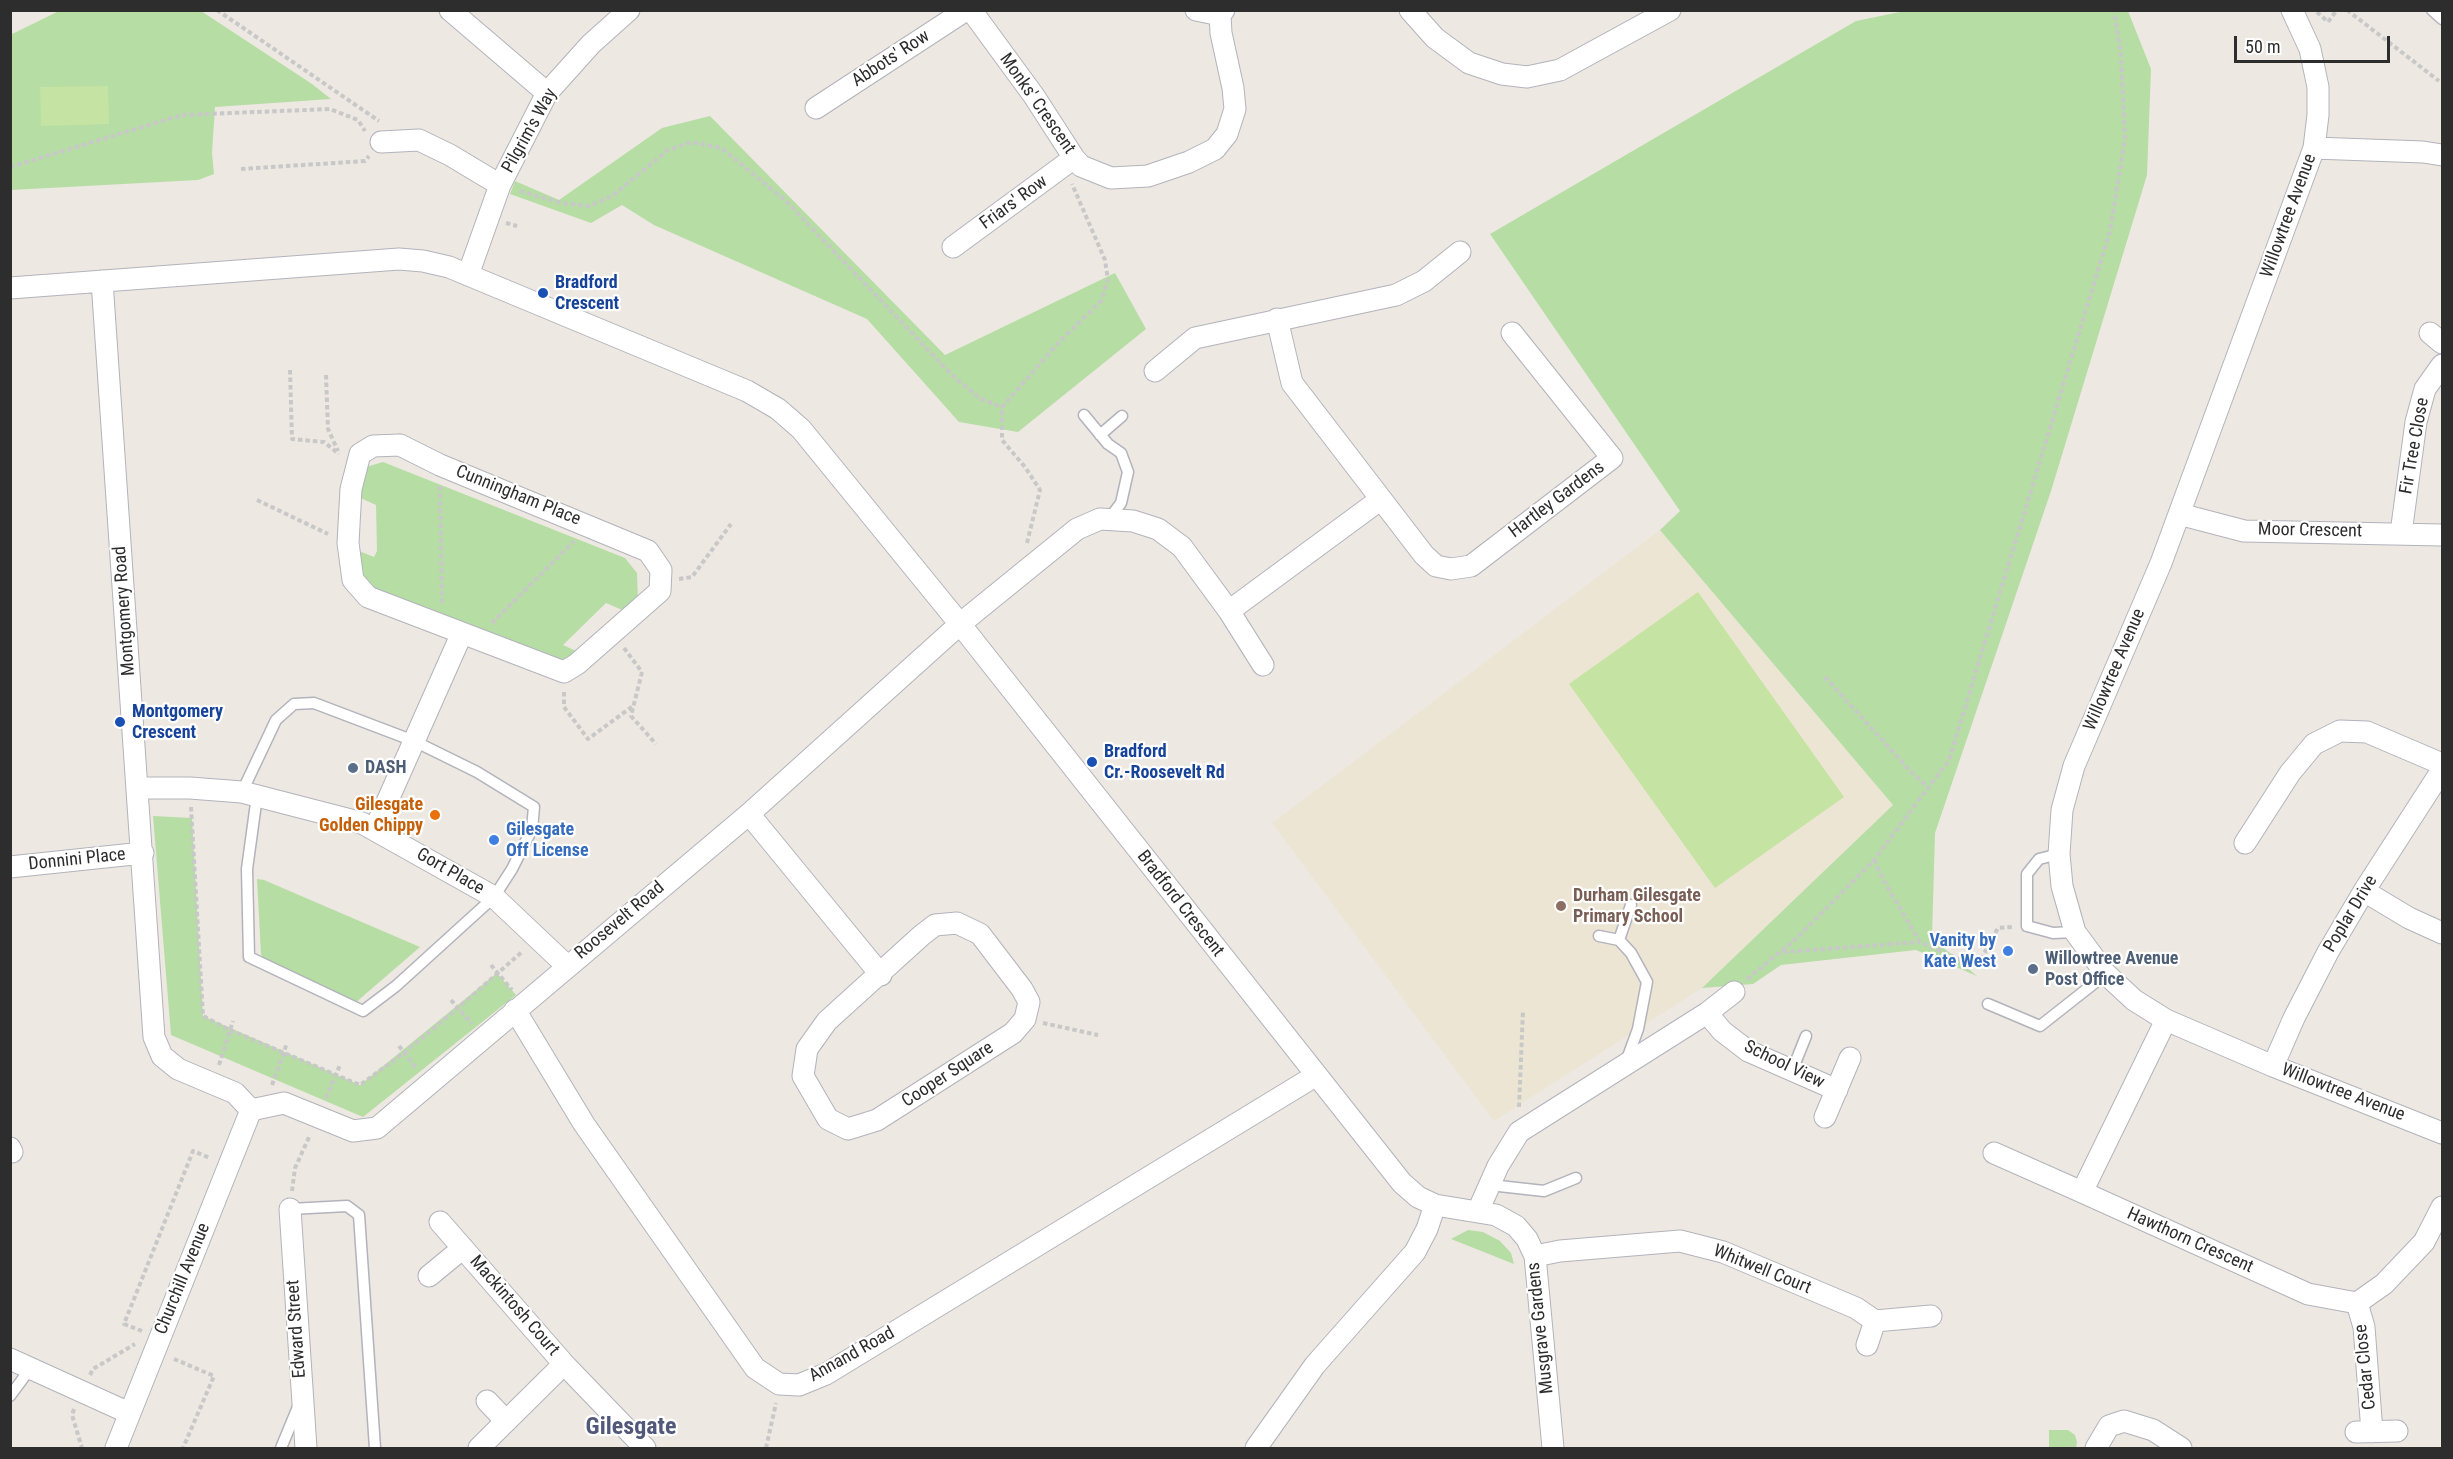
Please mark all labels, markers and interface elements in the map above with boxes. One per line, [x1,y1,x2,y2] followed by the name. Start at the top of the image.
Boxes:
[2237,24,2393,62] scale bar
[848,26,934,92] street label: Abbots' Row
[2245,36,2280,57] text: 50 m
[994,50,1080,158] street label: Monks' Crescent
[498,85,562,177] street label: Pilgrim's Way
[2257,151,2321,281] street label: Willowtree Avenue
[976,171,1052,235] street label: Friars' Row
[555,272,619,314] place label: Bradford Crescent
[536,286,550,300] marker: Bradford Crescent
[2396,396,2434,496] street label: Fir Tree Close
[1505,457,1609,543] street label: Hartley Gardens
[453,461,583,531] street label: Cunningham Place
[2258,519,2362,543] street label: Moor Crescent
[110,545,140,677] street label: Montgomery Road
[2080,606,2150,734] street label: Willowtree Avenue
[132,701,223,744] place label: Montgomery Crescent
[113,715,127,729] marker: Montgomery Crescent
[1104,741,1225,783] place label: Bradford Cr.-Roosevelt Rd
[1085,755,1099,769] marker: Bradford Cr.-Roosevelt Rd
[365,757,406,779] place label: DASH
[346,761,360,775] marker: DASH
[319,794,423,836] place label: Gilesgate Golden Chippy
[428,808,442,822] marker: Gilesgate Golden Chippy
[506,819,588,862] place label: Gilesgate Off License
[487,833,501,847] marker: Gilesgate Off License
[27,844,127,876] street label: Donnini Place
[412,844,488,900] street label: Gort Place
[1132,847,1228,961] street label: Bradford Crescent
[2320,872,2382,956] street label: Poplar Drive
[571,877,669,965] street label: Roosevelt Road
[1573,885,1701,928] place label: Durham Gilesgate Primary School
[1554,899,1568,913] marker: Durham Gilesgate Primary School
[1924,930,1996,972] place label: Vanity by Kate West
[2001,944,2015,958] marker: Vanity by Kate West
[2045,948,2178,990] place label: Willowtree Avenue Post Office
[2026,962,2040,976] marker: Willowtree Avenue Post Office
[1740,1036,1828,1094] street label: School View
[898,1037,998,1113] street label: Cooper Square
[2278,1060,2408,1126] street label: Willowtree Avenue
[2124,1204,2256,1278] street label: Hawthorn Crescent
[151,1220,215,1338] street label: Churchill Avenue
[1710,1241,1814,1299] street label: Whitwell Court
[465,1251,563,1361] street label: Mackintosh Court
[1523,1261,1559,1395] street label: Musgrave Gardens
[283,1279,311,1379] street label: Edward Street
[805,1323,899,1387] street label: Annand Road
[2351,1323,2381,1411] street label: Cedar Close
[586,1414,676,1442] district label: Gilesgate

